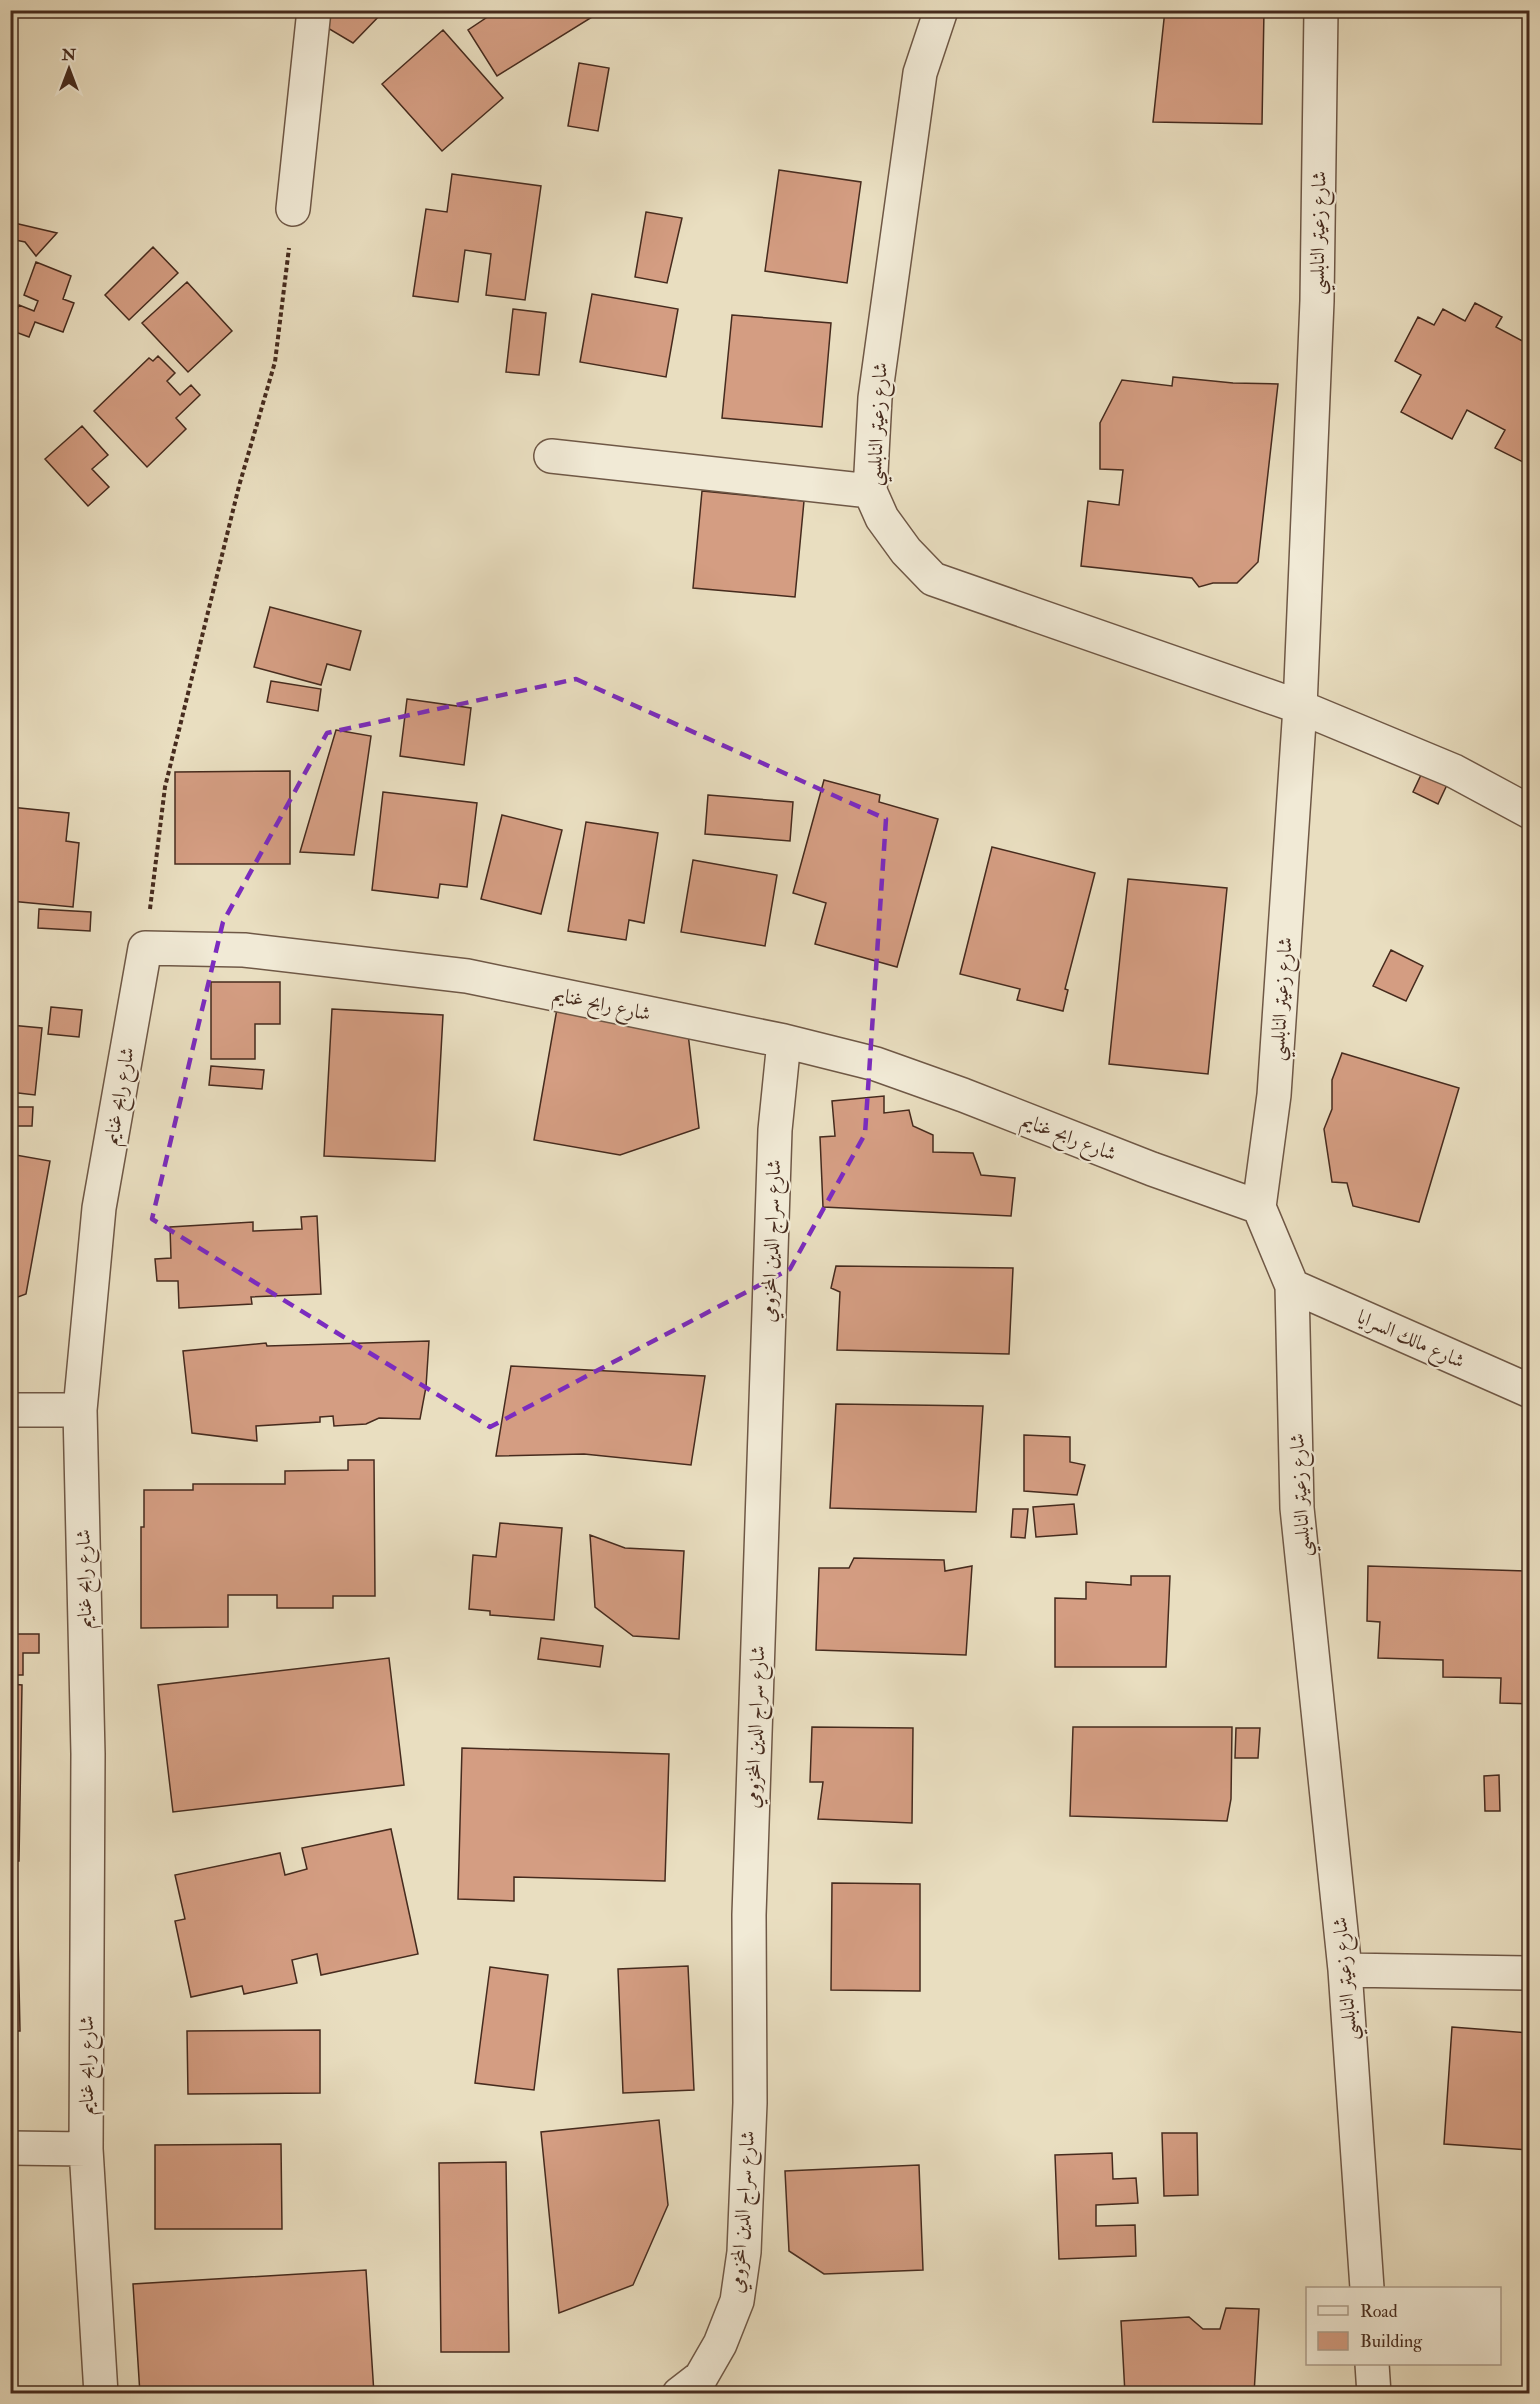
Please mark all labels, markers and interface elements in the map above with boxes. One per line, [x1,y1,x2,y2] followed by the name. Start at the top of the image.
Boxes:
[39,39,99,99] north arrow
[61,45,77,65] text: N
[1304,171,1338,295] street label: شارع زعيتر النابلسي
[861,362,899,487] street label: شارع زعيتر النابلسي
[1264,936,1304,1062] street label: شارع زعيتر النابلسي
[550,981,653,1031] street label: شارع رابح غنايم
[98,1045,145,1148] street label: شارع رابح غنايم
[1016,1108,1120,1171] street label: شارع رابح غنايم
[756,1159,791,1323] street label: شارع سراج الدين المخزومي
[1351,1304,1469,1378] street label: شارع مالك السرايا
[1284,1432,1322,1557] street label: شارع زعيتر النابلسي
[71,1529,102,1629] street label: شارع رابح غنايم
[740,1645,775,1809] street label: شارع سراج الدين المخزومي
[1327,1916,1369,2042] street label: شارع زعيتر النابلسي
[74,2015,104,2115] street label: شارع رابح غنايم
[724,2130,765,2295] street label: شارع سراج الدين المخزومي
[1306,2287,1501,2365] legend
[1360,2300,1398,2323] text: Road
[1360,2330,1423,2353] text: Building

